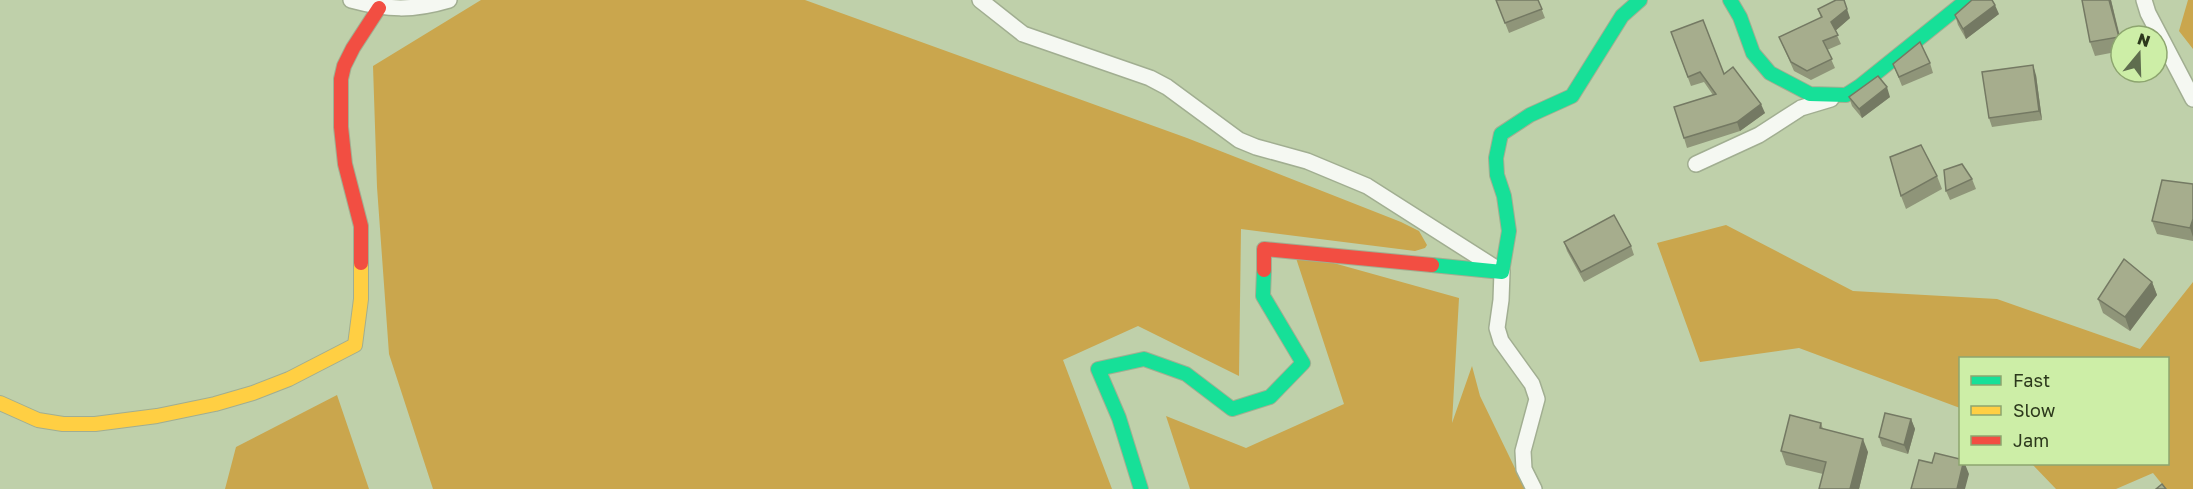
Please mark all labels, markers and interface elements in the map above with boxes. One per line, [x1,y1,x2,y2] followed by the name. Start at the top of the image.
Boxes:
[2109,24,2169,84] north arrow
[2135,28,2153,51] text: N
[1959,357,2169,465] legend
[2013,369,2050,391] text: Fast
[2013,399,2056,421] text: Slow
[2013,429,2049,451] text: Jam

